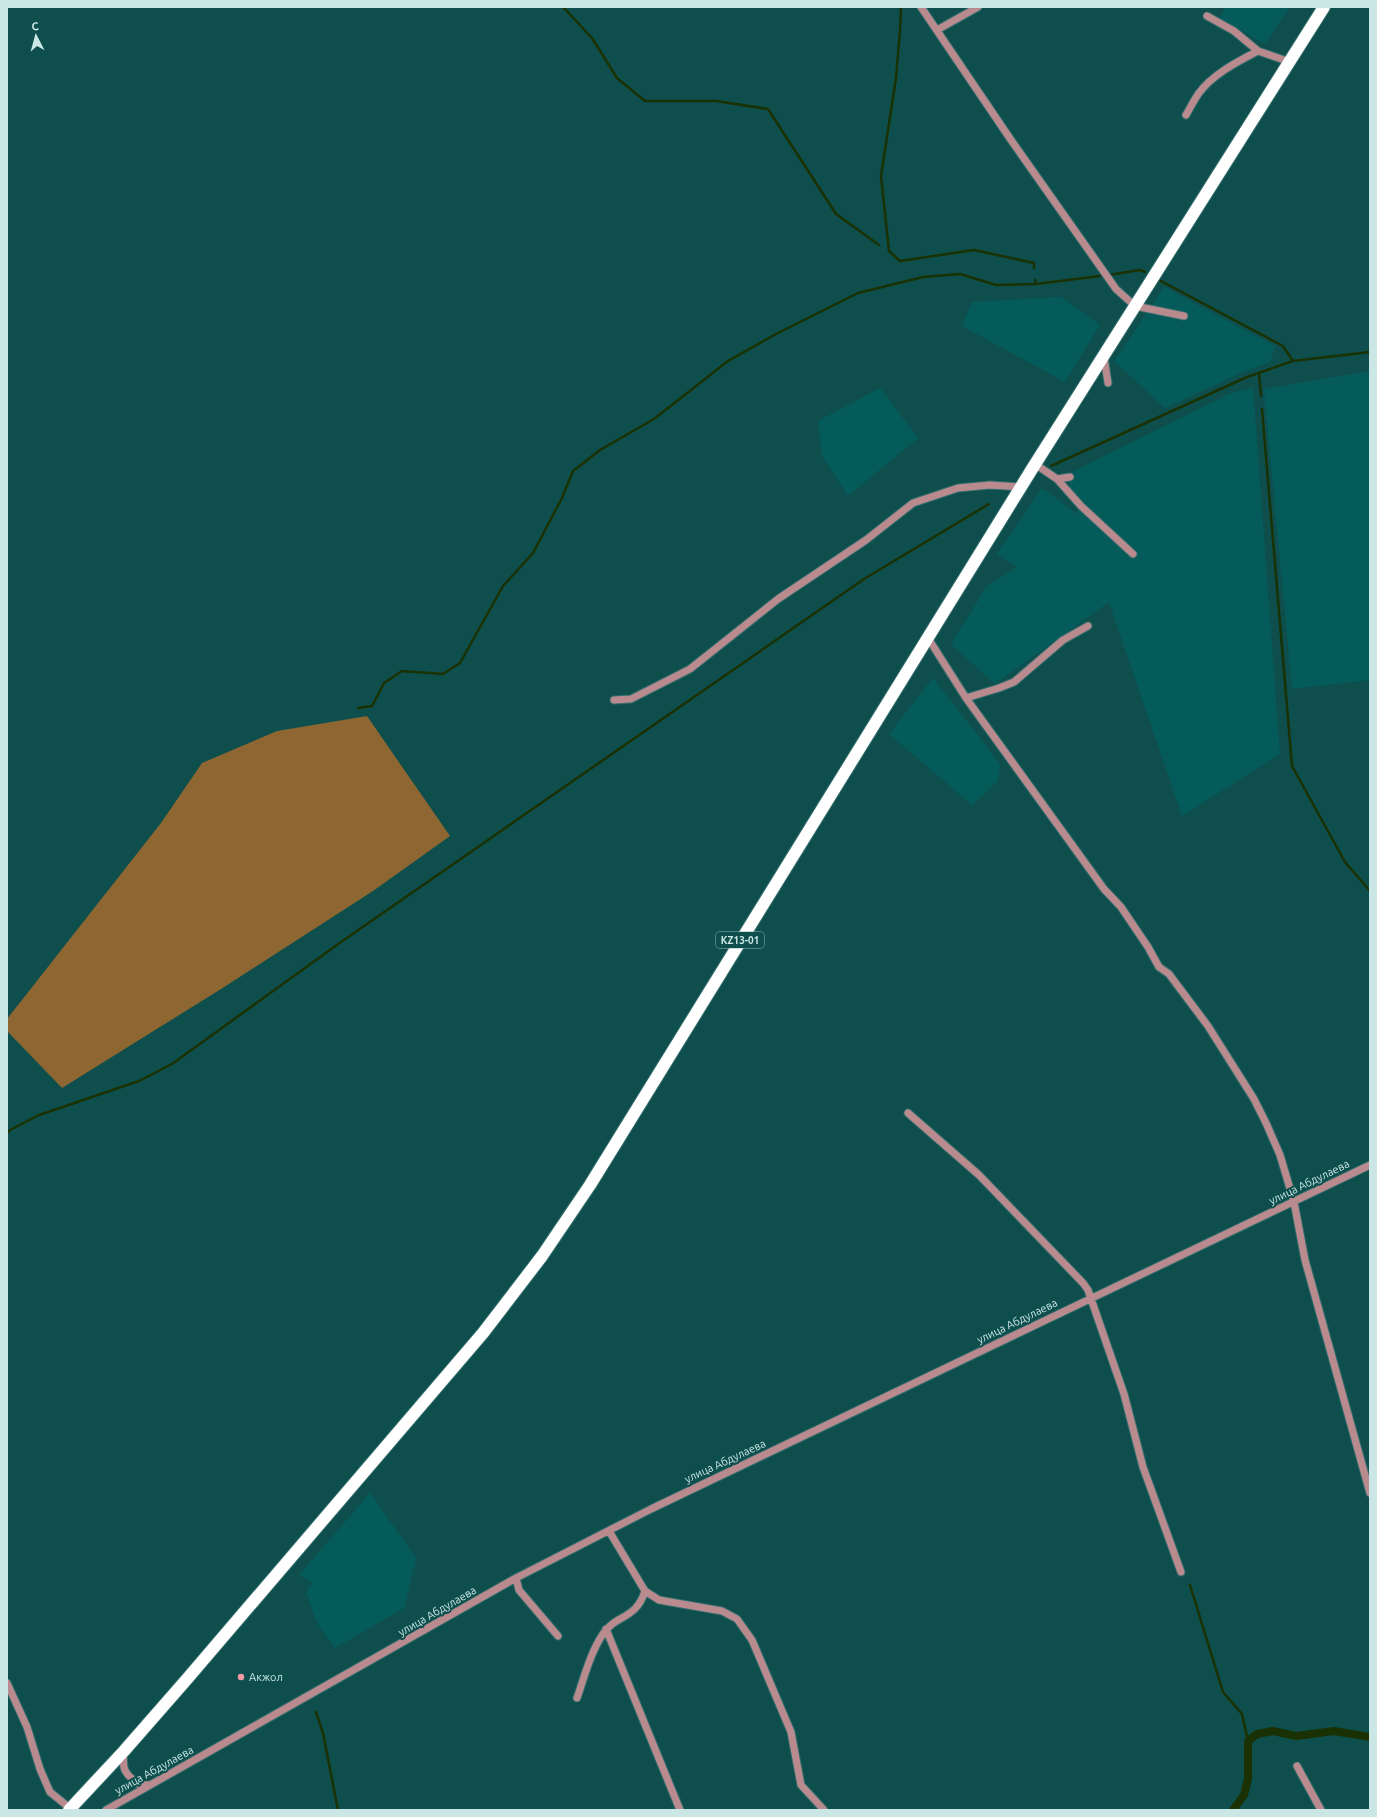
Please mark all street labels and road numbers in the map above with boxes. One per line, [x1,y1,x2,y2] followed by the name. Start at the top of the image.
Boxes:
[716,932,764,948] road number: KZ13-01
[1267,1157,1351,1207] street label: улица Абдулаева
[975,1296,1059,1346] street label: улица Абдулаева
[683,1437,767,1485] street label: улица Абдулаева
[396,1584,478,1638] street label: улица Абдулаева
[113,1743,195,1797] street label: улица Абдулаева

